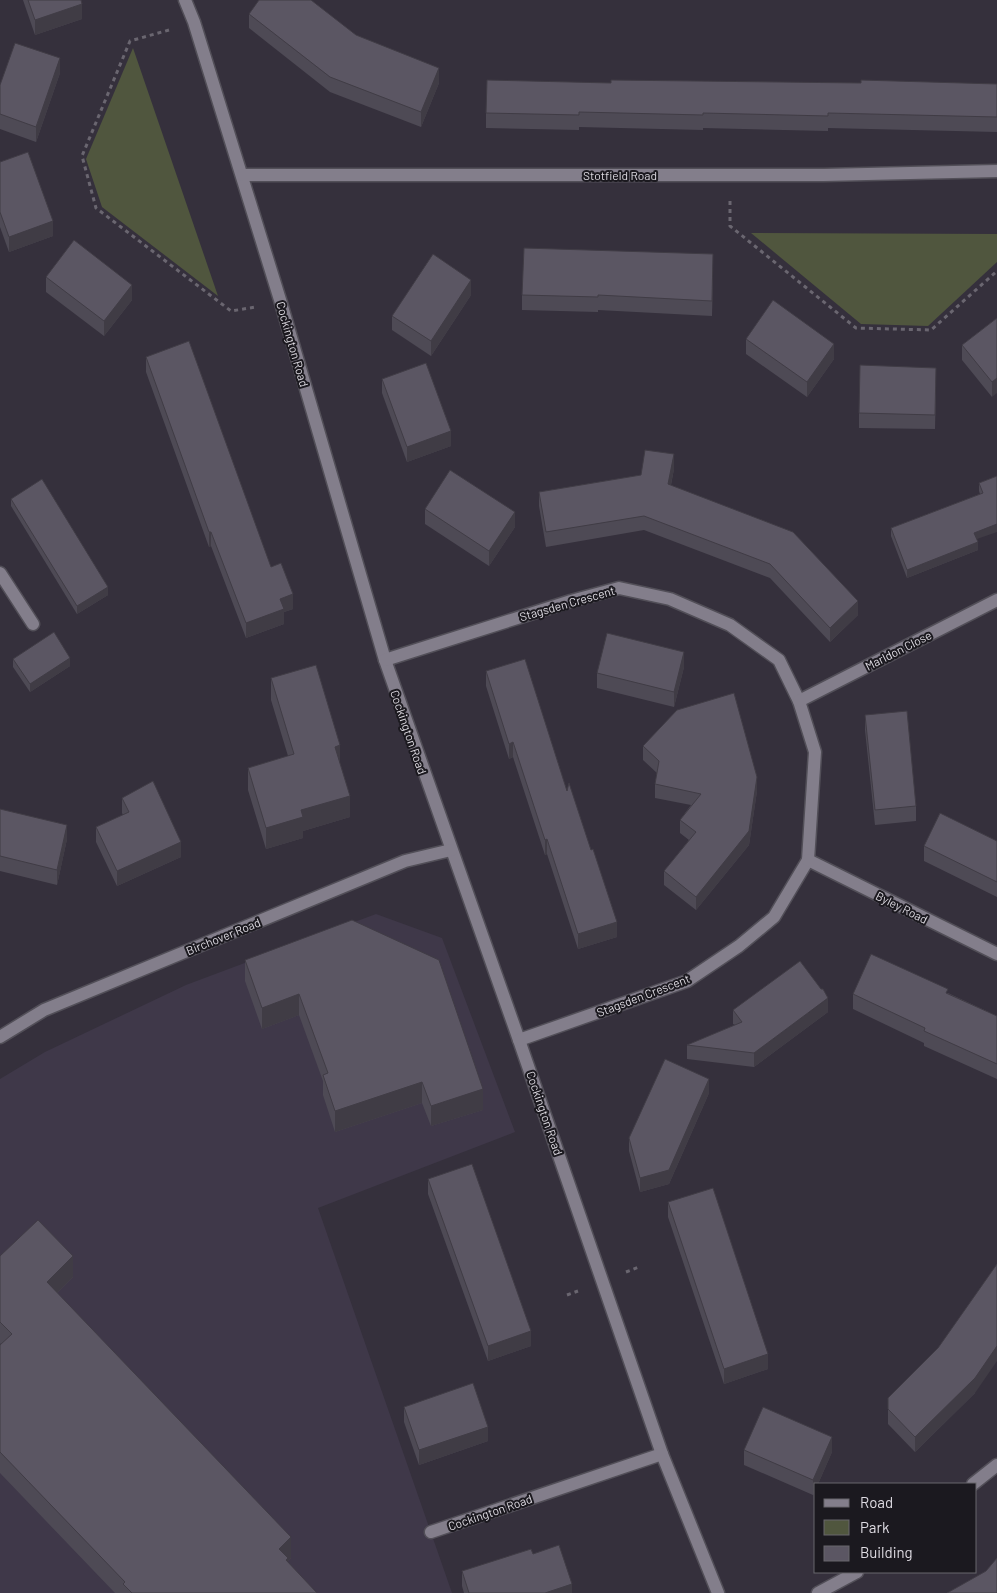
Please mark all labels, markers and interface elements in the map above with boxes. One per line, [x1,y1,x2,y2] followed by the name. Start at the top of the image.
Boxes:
[583,168,657,182] street label: Stotfield Road
[274,300,312,388] street label: Cockington Road
[518,583,616,623] street label: Stagsden Crescent
[862,627,934,673] street label: Marldon Close
[388,688,430,776] street label: Cockington Road
[874,888,930,926] street label: Byley Road
[184,915,262,957] street label: Birchover Road
[594,971,692,1019] street label: Stagsden Crescent
[524,1069,566,1157] street label: Cockington Road
[814,1483,977,1573] legend
[446,1491,534,1533] street label: Cockington Road
[860,1493,893,1511] text: Road
[860,1518,890,1536] text: Park
[860,1543,913,1561] text: Building

